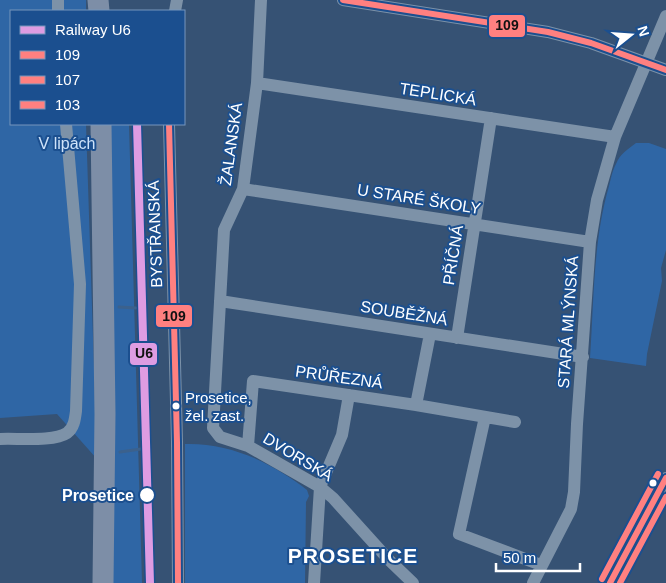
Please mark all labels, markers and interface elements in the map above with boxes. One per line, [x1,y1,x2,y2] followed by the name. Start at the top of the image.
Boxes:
[10,10,185,125] legend
[606,10,656,60] north arrow
[488,14,526,38] line badge: 109
[495,17,519,33] text: 109
[55,21,131,38] text: Railway U6
[634,24,653,38] text: N
[55,46,80,63] text: 109
[55,71,80,88] text: 107
[398,79,478,108] street label: TEPLICKÁ
[55,96,80,113] text: 103
[216,101,245,187] street label: ŽALANSKÁ
[39,135,95,152] park label: V lipách
[144,180,165,288] street label: BYSTŘANSKÁ
[356,180,482,217] street label: U STARÉ ŠKOLY
[439,223,466,286] street label: PŘÍČNÁ
[554,255,581,389] street label: STARÁ MLÝNSKÁ
[359,297,449,328] street label: SOUBĚŽNÁ
[155,304,193,328] line badge: 109
[162,308,186,324] text: 109
[129,342,158,366] line badge: U6
[135,345,153,361] text: U6
[294,361,384,392] street label: PRŮŘEZNÁ
[185,389,252,424] place label: Prosetice, žel. zast.
[171,401,181,411] marker: Prosetice, žel. zast.
[260,429,337,485] street label: DVORSKÁ
[648,478,658,488] unlabelled marker
[138,486,156,504] marker: Prosetice
[62,487,134,504] place label: Prosetice
[496,540,580,572] scale bar
[288,544,418,567] district label: PROSETICE
[503,549,536,566] text: 50 m

